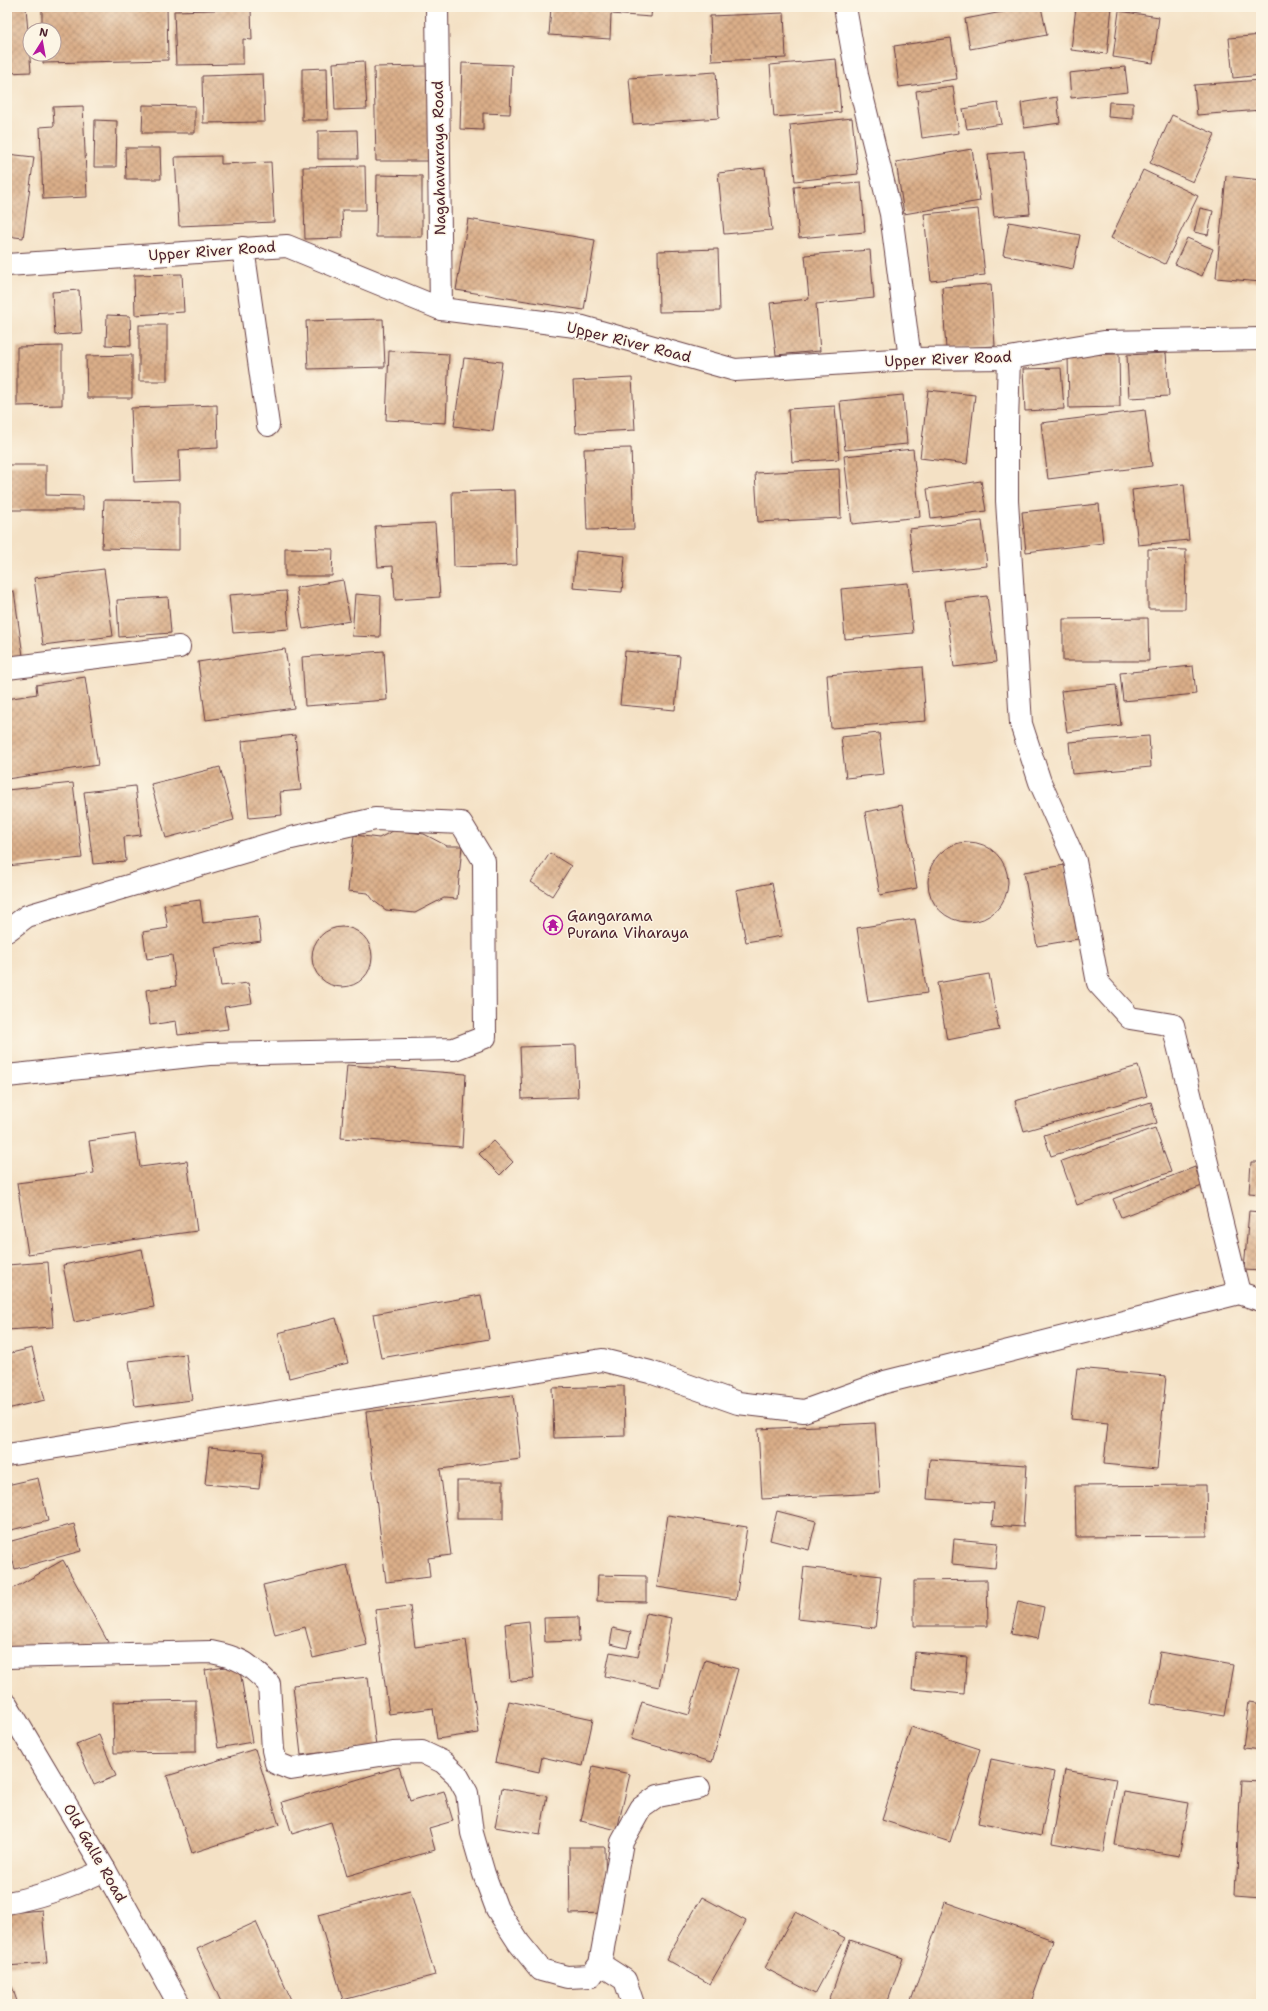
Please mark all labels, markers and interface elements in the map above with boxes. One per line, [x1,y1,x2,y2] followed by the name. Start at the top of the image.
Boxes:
[22,22,62,62] north arrow
[38,24,50,41] text: N
[428,80,450,236] street label: Nagahawaraya Road
[148,237,277,265] street label: Upper River Road
[565,317,694,367] street label: Upper River Road
[884,347,1013,371] street label: Upper River Road
[567,906,689,943] place label: Gangarama Purana Viharaya
[542,914,564,936] temple icon: Gangarama Purana Viharaya
[59,1800,132,1906] street label: Old Galle Road

